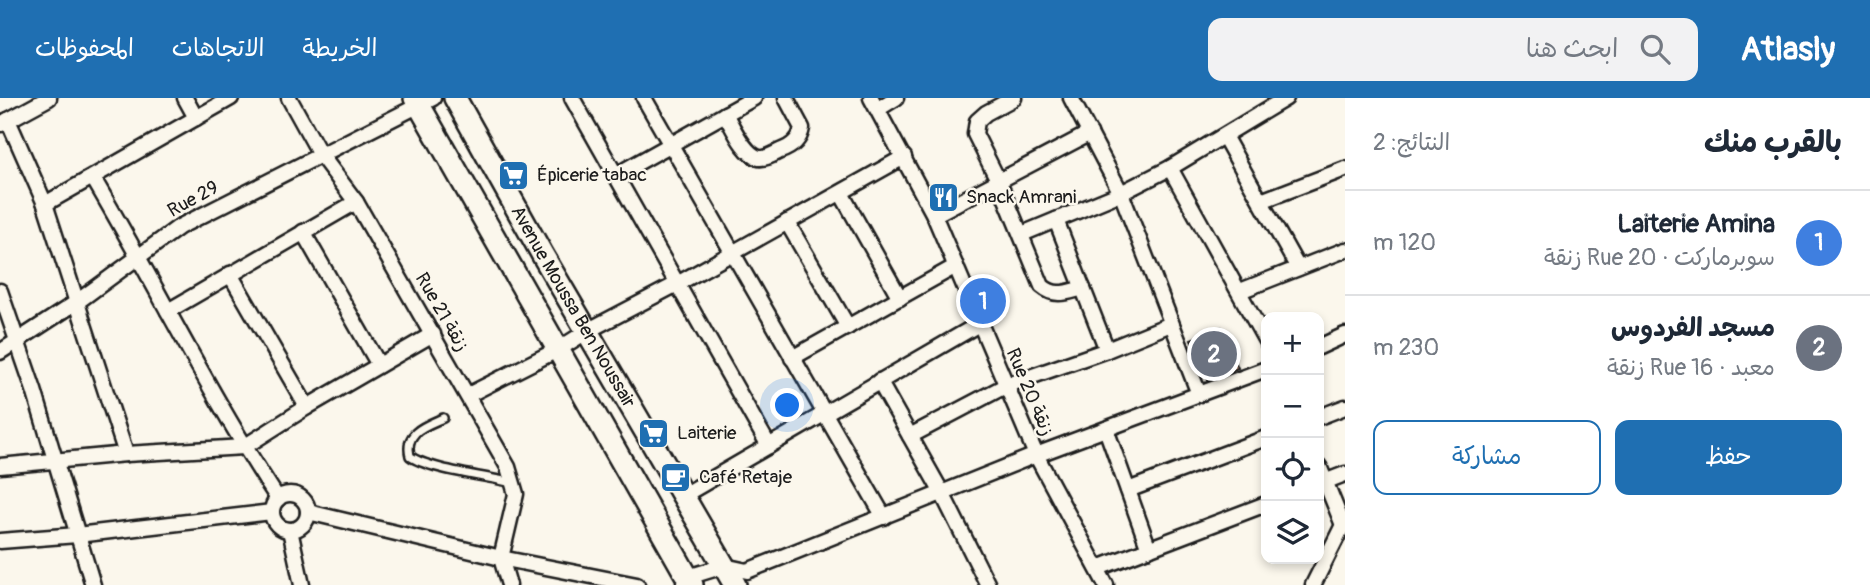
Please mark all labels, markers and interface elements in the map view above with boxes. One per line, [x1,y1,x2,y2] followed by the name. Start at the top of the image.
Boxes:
[1208,18,1698,81] search box
[1740,29,1835,70] text: Atlasly
[1636,30,1674,68] icon: search
[1526,33,1618,65] text: ابحث هنا
[35,34,134,63] text: المحفوظات
[172,34,265,63] text: الاتجاهات
[303,34,377,63] text: الخريطة
[1704,124,1842,161] text: بالقرب منك
[1373,128,1450,157] text: النتائج: 2
[497,158,531,192] supermarket icon: Épicerie tabac
[537,163,647,187] place label: Épicerie tabac
[163,175,223,223] street label: Rue 29
[926,180,960,214] restaurant icon: Snack Amrani
[966,185,1076,209] place label: Snack Amrani
[506,202,641,412] street label: Avenue Moussa Ben Noussair
[1617,208,1775,240] text: Laiterie Amina
[1373,228,1436,257] text: 120 m
[1815,228,1824,257] text: 1
[1544,243,1775,272] text: سوبرماركت · Rue 20 زنقة
[410,268,474,356] street label: Rue 21 زنقة
[960,275,1006,327] pin: 1
[1261,312,1324,564] map controls
[1261,312,1324,375] button: +
[1611,312,1775,344] text: مسجد الفردوس
[1191,328,1237,380] pin: 2
[1373,333,1439,362] text: 230 m
[1813,333,1825,362] text: 2
[1001,345,1059,439] street label: Rue 20 زنقة
[1607,353,1775,382] text: معبد · Rue 16 زنقة
[1261,375,1324,438] button: −
[770,388,804,422] your location
[637,416,671,450] supermarket icon: Laiterie
[1373,420,1601,495] button: مشاركة
[1615,420,1842,495] button: حفظ
[677,421,737,445] place label: Laiterie
[1261,438,1324,501] button: locate
[659,460,693,494] cafe icon: Café Retaje
[699,465,793,489] place label: Café Retaje
[1261,501,1324,564] button: layers

